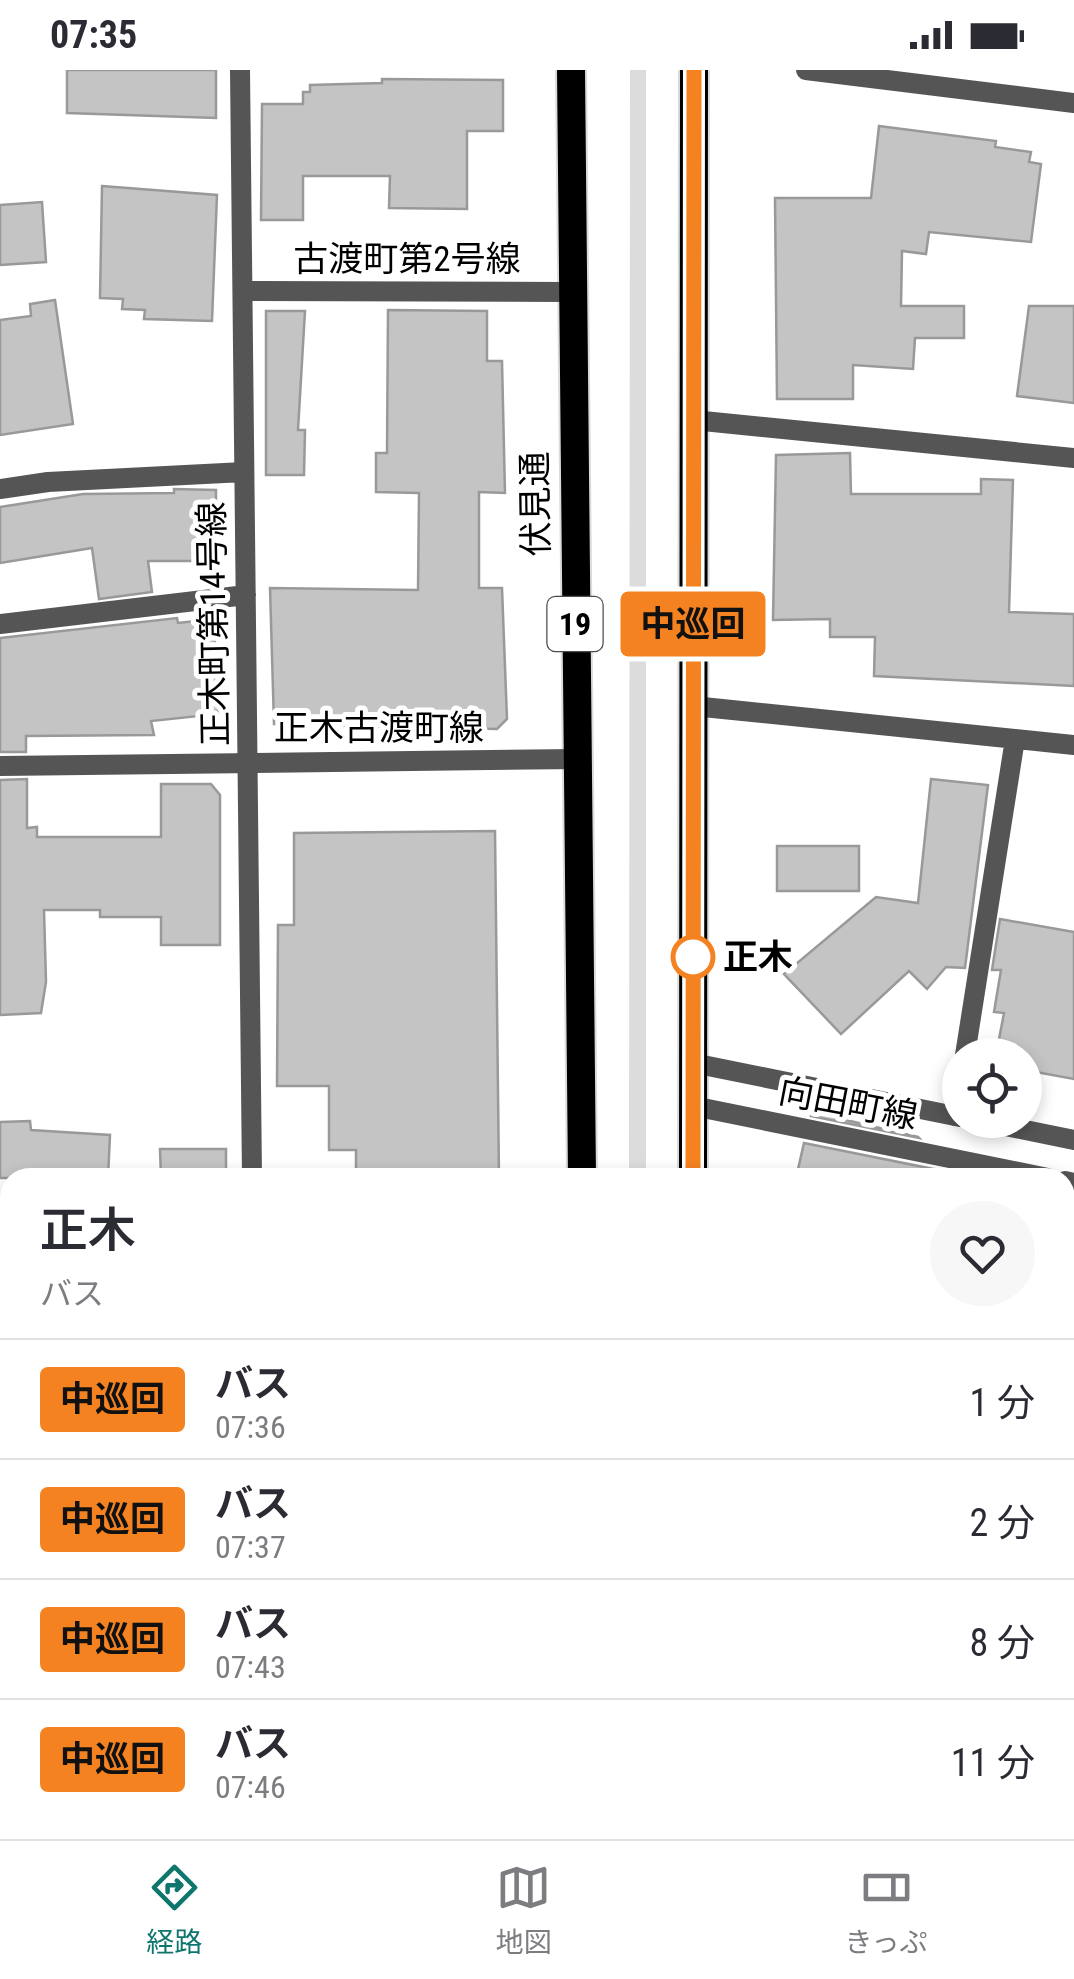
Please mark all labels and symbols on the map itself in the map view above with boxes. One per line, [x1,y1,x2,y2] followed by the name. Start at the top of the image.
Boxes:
[293,239,521,280] street label: 古渡町第2号線
[515,451,557,557] street label: 伏見通
[191,501,237,747] street label: 正木町第14号線
[636,592,750,656] line badge: 中巡回
[548,597,602,651] road number: 19
[274,708,484,749] street label: 正木古渡町線
[672,936,714,978] marker: 正木
[723,937,793,978] place label: 正木
[775,1071,921,1137] street label: 向田町線

